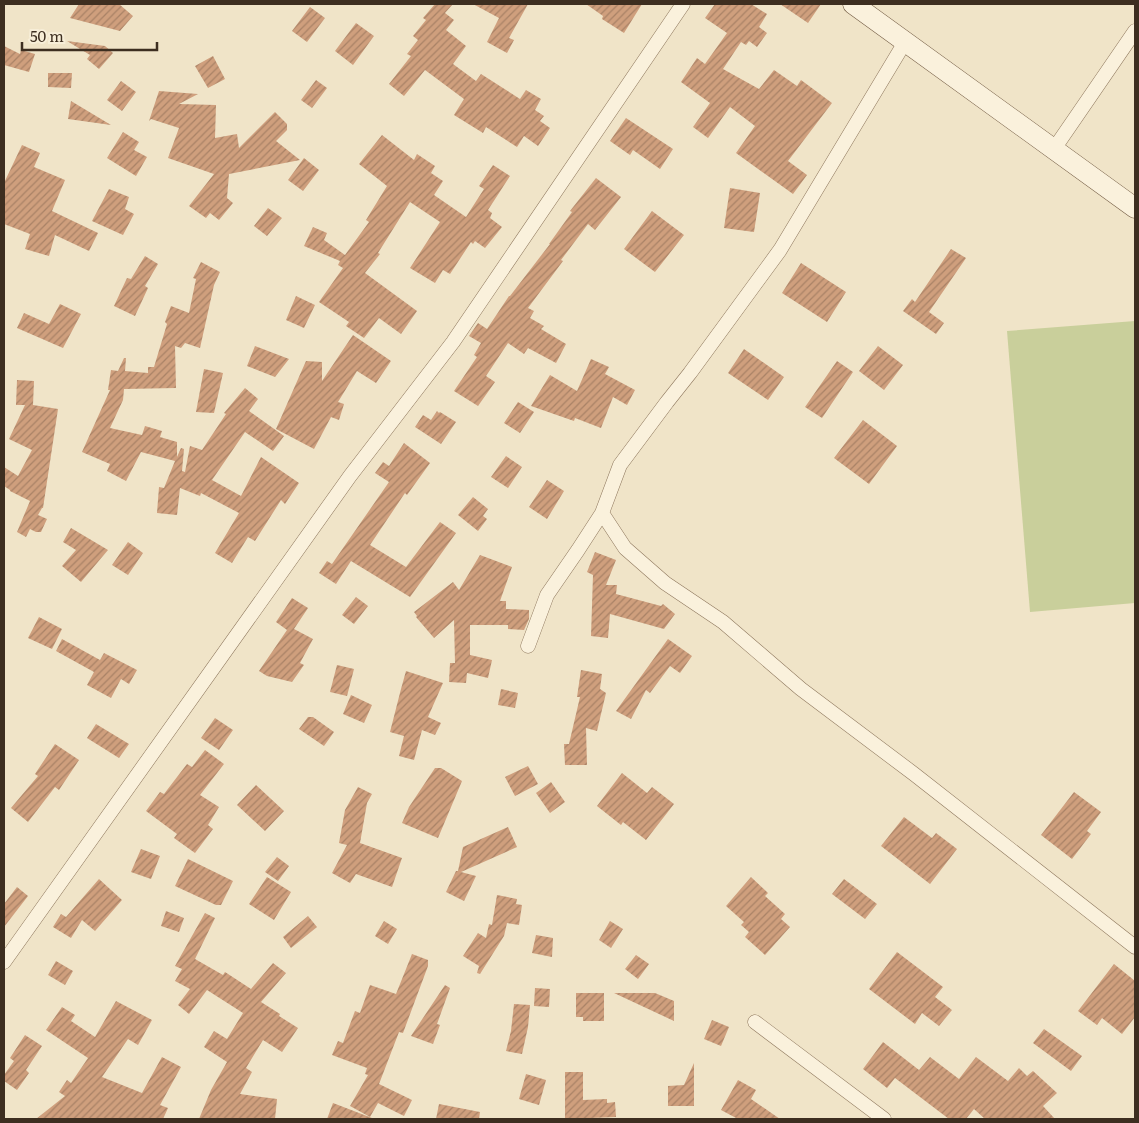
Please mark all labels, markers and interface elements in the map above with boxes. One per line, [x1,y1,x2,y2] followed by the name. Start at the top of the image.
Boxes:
[22,20,158,52] scale bar
[30,24,64,47] text: 50 m

